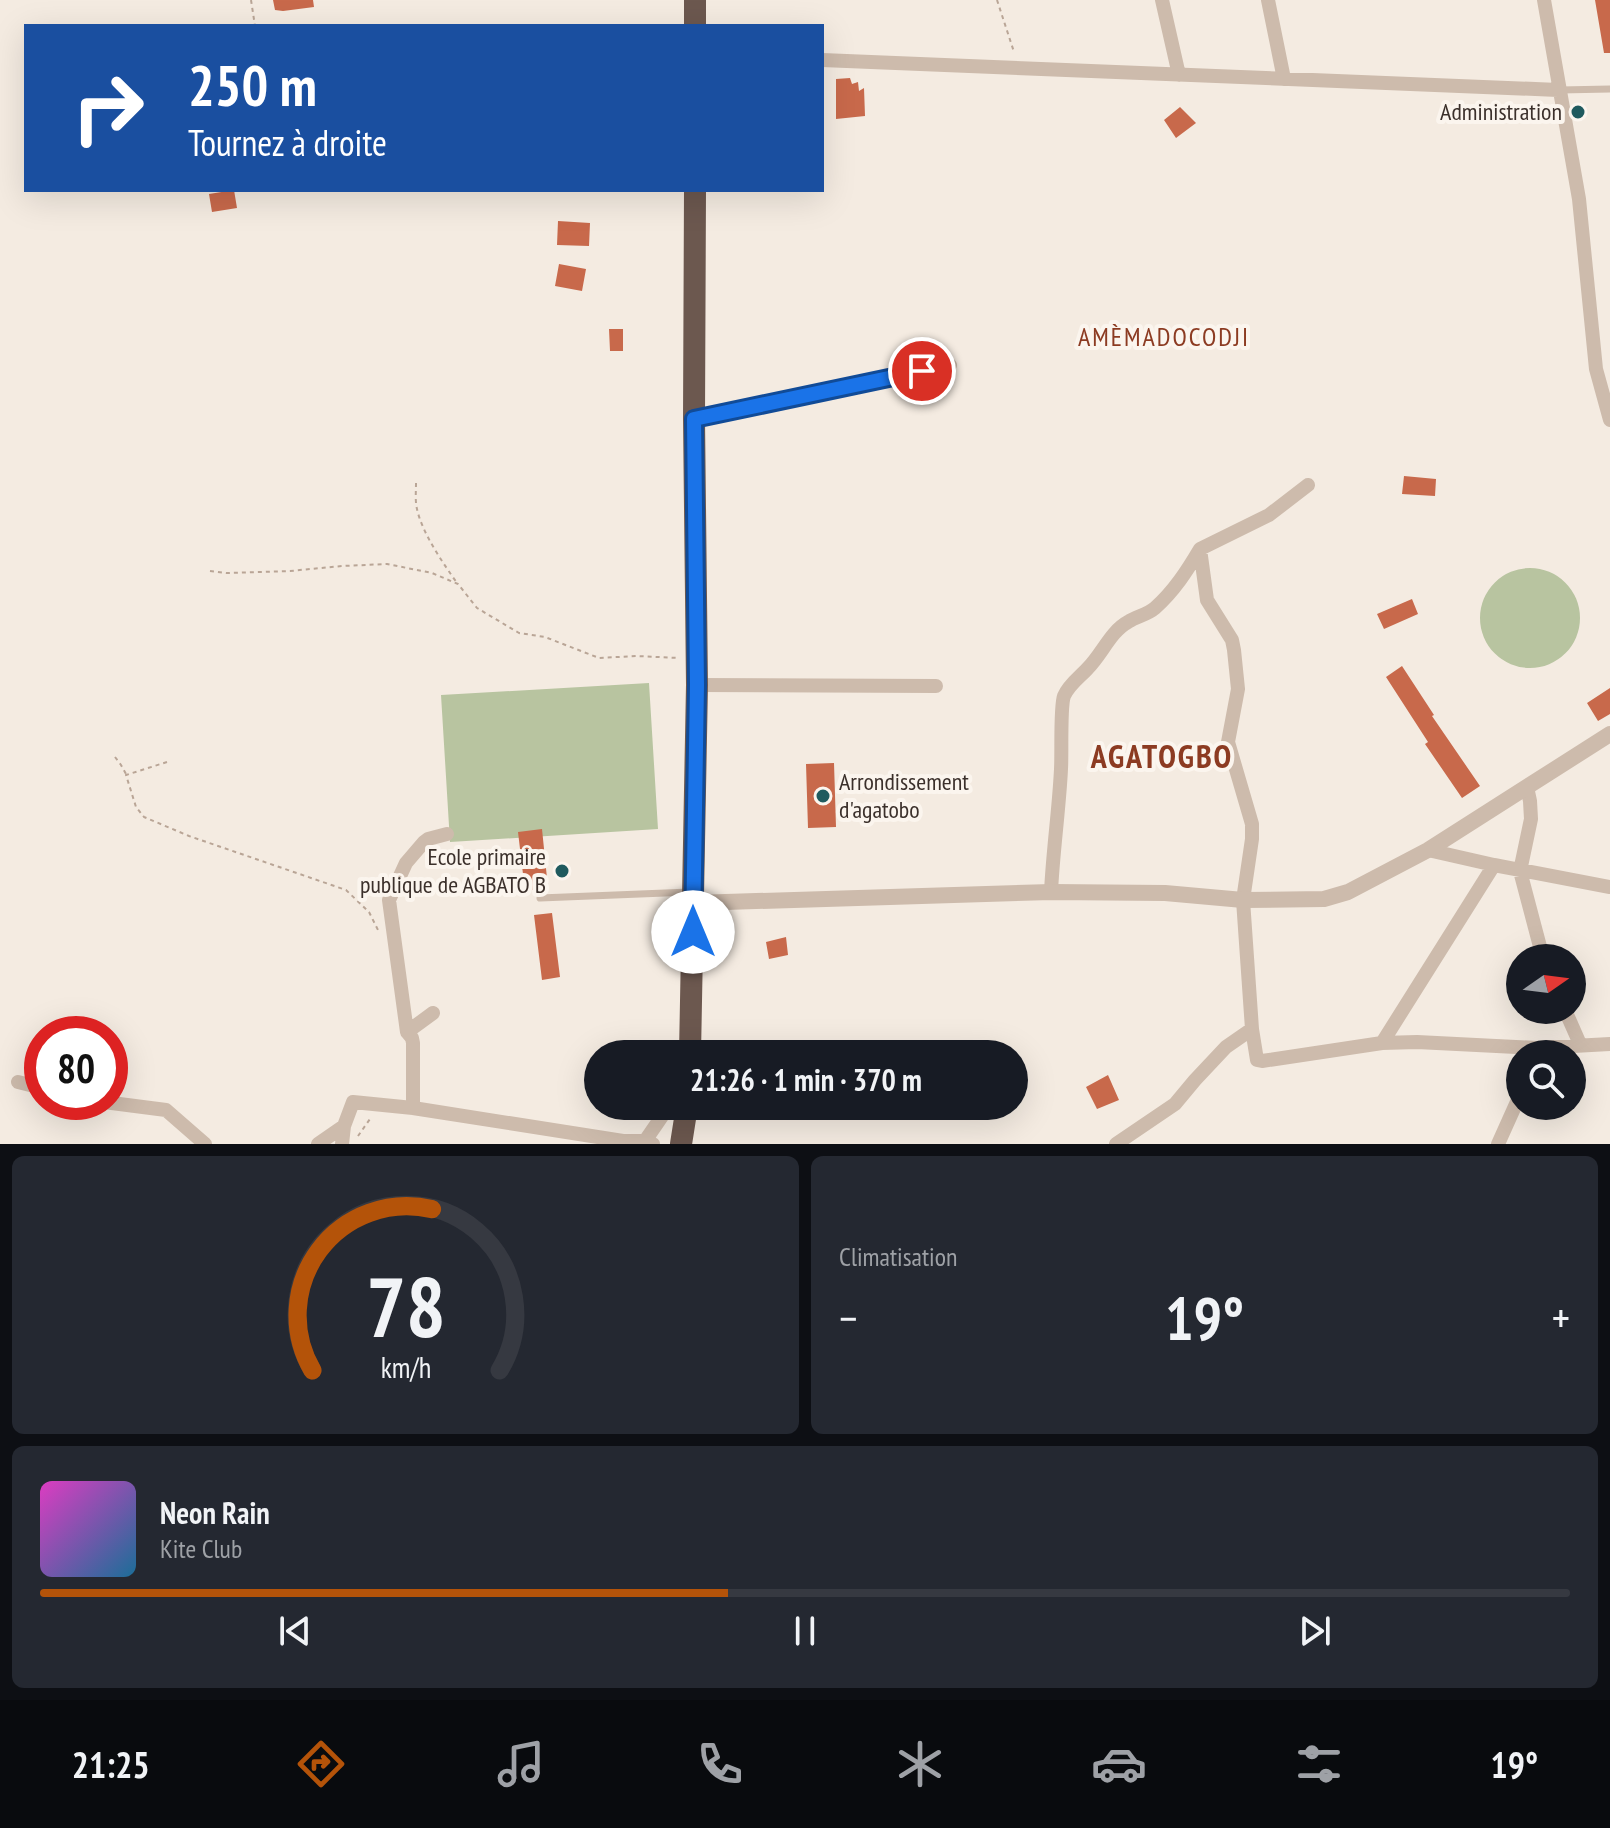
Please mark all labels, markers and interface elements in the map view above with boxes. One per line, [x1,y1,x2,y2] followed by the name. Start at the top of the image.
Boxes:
[188,49,317,121] text: 250 m
[56,56,160,160] icon: right
[1440,96,1562,127] place label: Administration
[1569,103,1587,121] marker: Administration
[188,119,387,166] text: Tournez à droite
[1078,320,1250,353] district label: AMÈMADOCODJI
[888,337,956,405] pin
[900,349,944,393] icon: arrive
[1090,735,1233,777] district label: AGATOGBO
[839,766,969,825] place label: Arrondissement d'agatobo
[814,787,832,805] marker: Arrondissement d'agatobo
[360,841,546,900] place label: Ecole primaire publique de AGBATO B
[553,862,571,880] marker: Ecole primaire publique de AGBATO B
[651,890,735,974] position arrow
[1506,944,1586,1024] north arrow
[1506,944,1586,1120] map controls
[24,1016,128,1120] speed limit sign: 80
[1506,1040,1586,1120] button: search
[690,1060,922,1099] text: 21:26 · 1 min · 370 m
[839,1240,957,1273] text: Climatisation
[366,1252,445,1360] text: 78
[1165,1279,1244,1357] text: 19°
[839,1289,857,1346] text: −
[1552,1289,1570,1346] text: +
[380,1349,431,1386] text: km/h
[160,1493,270,1532] text: Neon Rain
[160,1532,242,1565] text: Kite Club
[273,1609,317,1653] icon: previous
[783,1609,827,1653] icon: pause
[1293,1609,1337,1653] icon: next
[293,1736,349,1792] icon: directions
[493,1736,549,1792] icon: music
[692,1736,748,1792] icon: phone
[892,1736,948,1792] icon: climate
[1091,1736,1147,1792] icon: car
[1291,1736,1347,1792] icon: filters
[72,1741,150,1788] text: 21:25
[1491,1741,1538,1788] text: 19°

